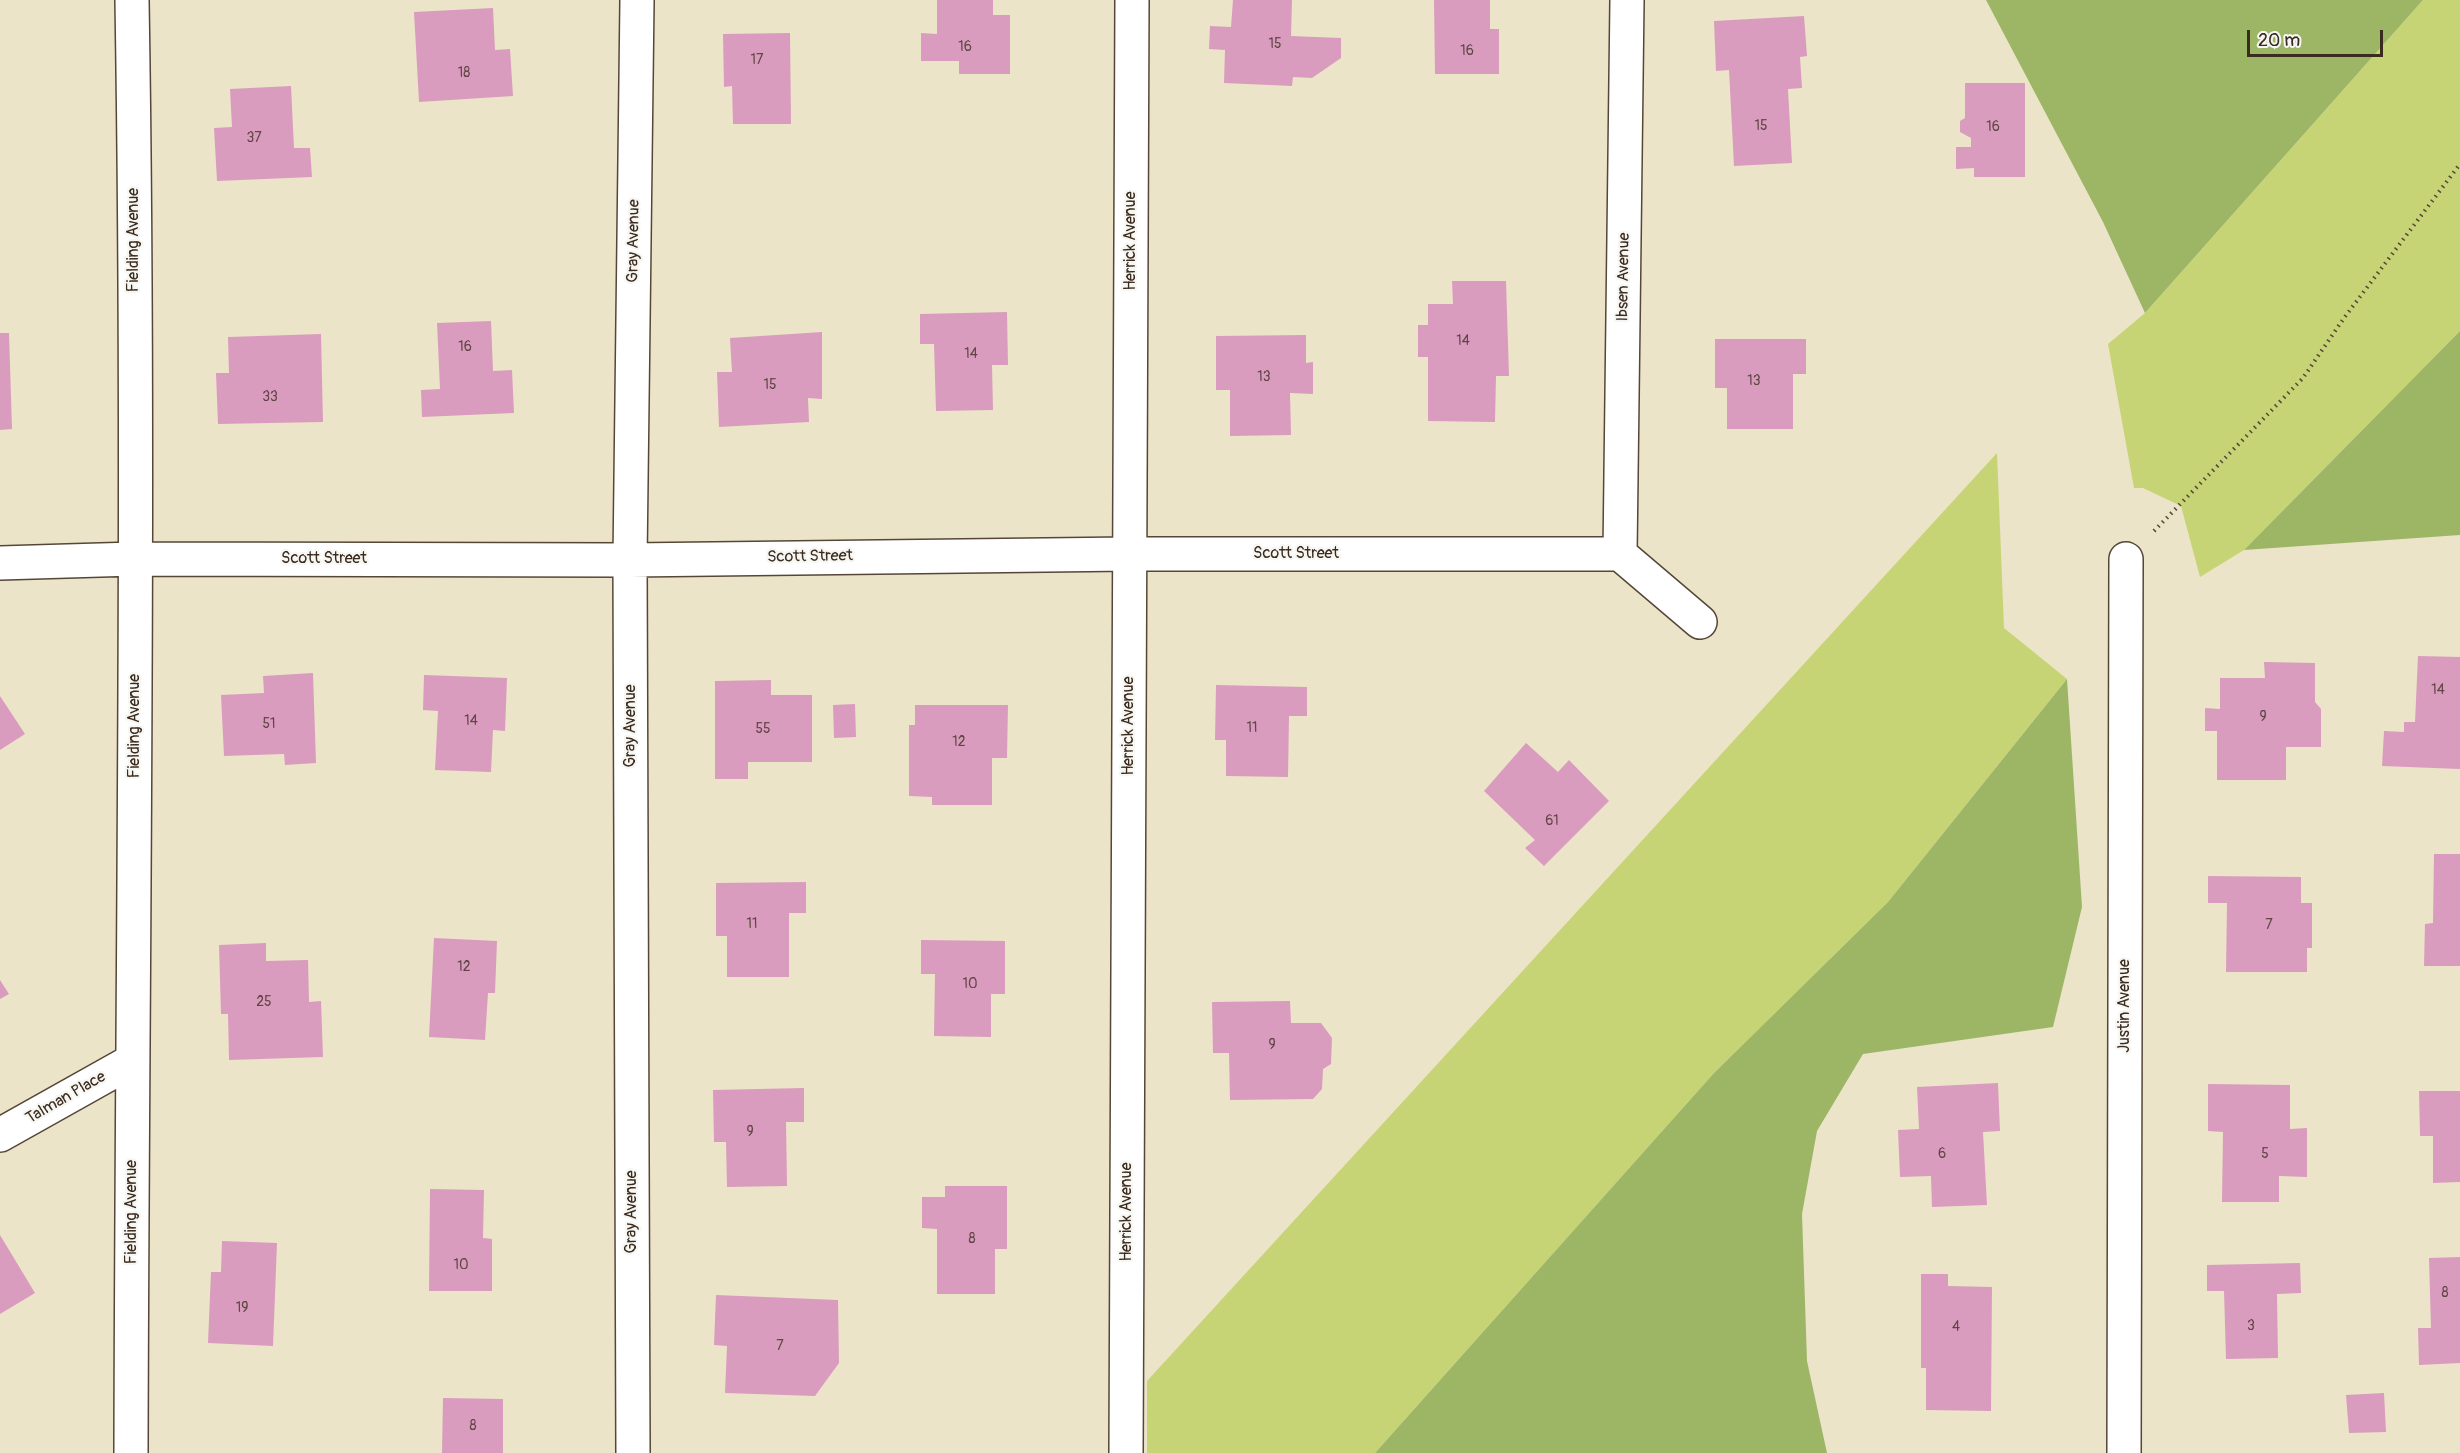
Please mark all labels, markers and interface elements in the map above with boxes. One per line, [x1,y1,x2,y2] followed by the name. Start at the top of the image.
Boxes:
[2250,18,2386,56] scale bar
[2258,29,2300,52] text: 20 m
[1268,36,1282,52] house number: 15
[958,39,972,55] house number: 16
[1460,43,1474,59] house number: 16
[751,52,763,68] house number: 17
[458,65,470,81] house number: 18
[1754,118,1768,134] house number: 15
[1986,119,2000,135] house number: 16
[246,130,262,146] house number: 37
[124,188,144,292] street label: Fielding Avenue
[1121,191,1141,291] street label: Herrick Avenue
[624,199,644,283] street label: Gray Avenue
[1614,232,1634,322] street label: Ibsen Avenue
[1456,333,1470,349] house number: 14
[458,339,472,355] house number: 16
[964,346,978,362] house number: 14
[1257,369,1271,385] house number: 13
[1747,373,1761,389] house number: 13
[763,377,777,393] house number: 15
[262,389,278,405] house number: 33
[1253,544,1339,564] street label: Scott Street
[767,547,853,567] street label: Scott Street
[281,549,367,569] street label: Scott Street
[125,674,145,778] street label: Fielding Avenue
[1119,676,1139,776] street label: Herrick Avenue
[2431,682,2445,698] house number: 14
[621,684,641,768] street label: Gray Avenue
[2259,709,2267,725] house number: 9
[464,713,478,729] house number: 14
[262,716,276,732] house number: 51
[1247,720,1257,736] house number: 11
[755,721,771,737] house number: 55
[952,734,966,750] house number: 12
[1545,813,1559,829] house number: 61
[747,916,757,932] house number: 11
[2265,917,2273,933] house number: 7
[457,959,471,975] house number: 12
[2115,959,2135,1053] street label: Justin Avenue
[962,976,978,992] house number: 10
[256,994,272,1010] house number: 25
[1268,1037,1276,1053] house number: 9
[23,1067,109,1129] street label: Talman Place
[746,1124,754,1140] house number: 9
[1938,1146,1946,1162] house number: 6
[2261,1146,2269,1162] house number: 5
[122,1160,142,1264] street label: Fielding Avenue
[1117,1162,1137,1262] street label: Herrick Avenue
[622,1170,642,1254] street label: Gray Avenue
[968,1231,976,1247] house number: 8
[453,1257,469,1273] house number: 10
[2441,1285,2449,1301] house number: 8
[236,1300,248,1316] house number: 19
[2247,1318,2255,1334] house number: 3
[1952,1319,1960,1335] house number: 4
[776,1338,784,1354] house number: 7
[469,1418,477,1434] house number: 8

